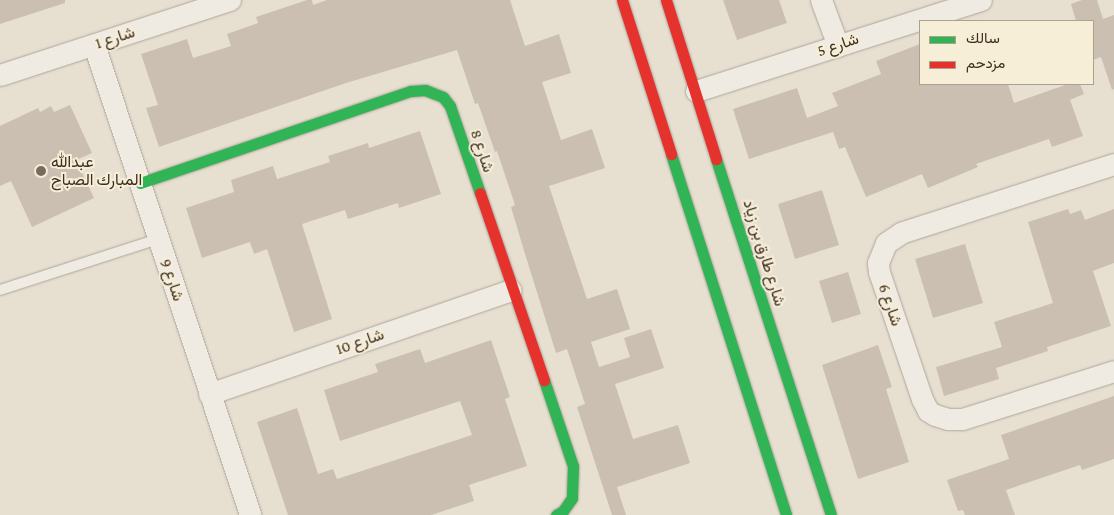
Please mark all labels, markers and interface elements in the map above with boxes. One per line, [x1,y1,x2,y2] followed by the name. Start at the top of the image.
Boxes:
[919,20,1094,85] legend
[93,23,137,53] street label: شارع 1
[815,29,861,61] street label: شارع 5
[966,30,1000,46] text: سالك
[966,55,1005,71] text: مزدحم
[466,127,498,175] street label: شارع 8
[51,152,142,190] place label: عبدالله المبارك الصباح
[35,165,47,177] marker: عبدالله المبارك الصباح
[739,197,789,309] street label: شارع طارق بن زياد
[156,256,188,304] street label: شارع 9
[874,281,906,329] street label: شارع 6
[333,325,387,359] street label: شارع 10

